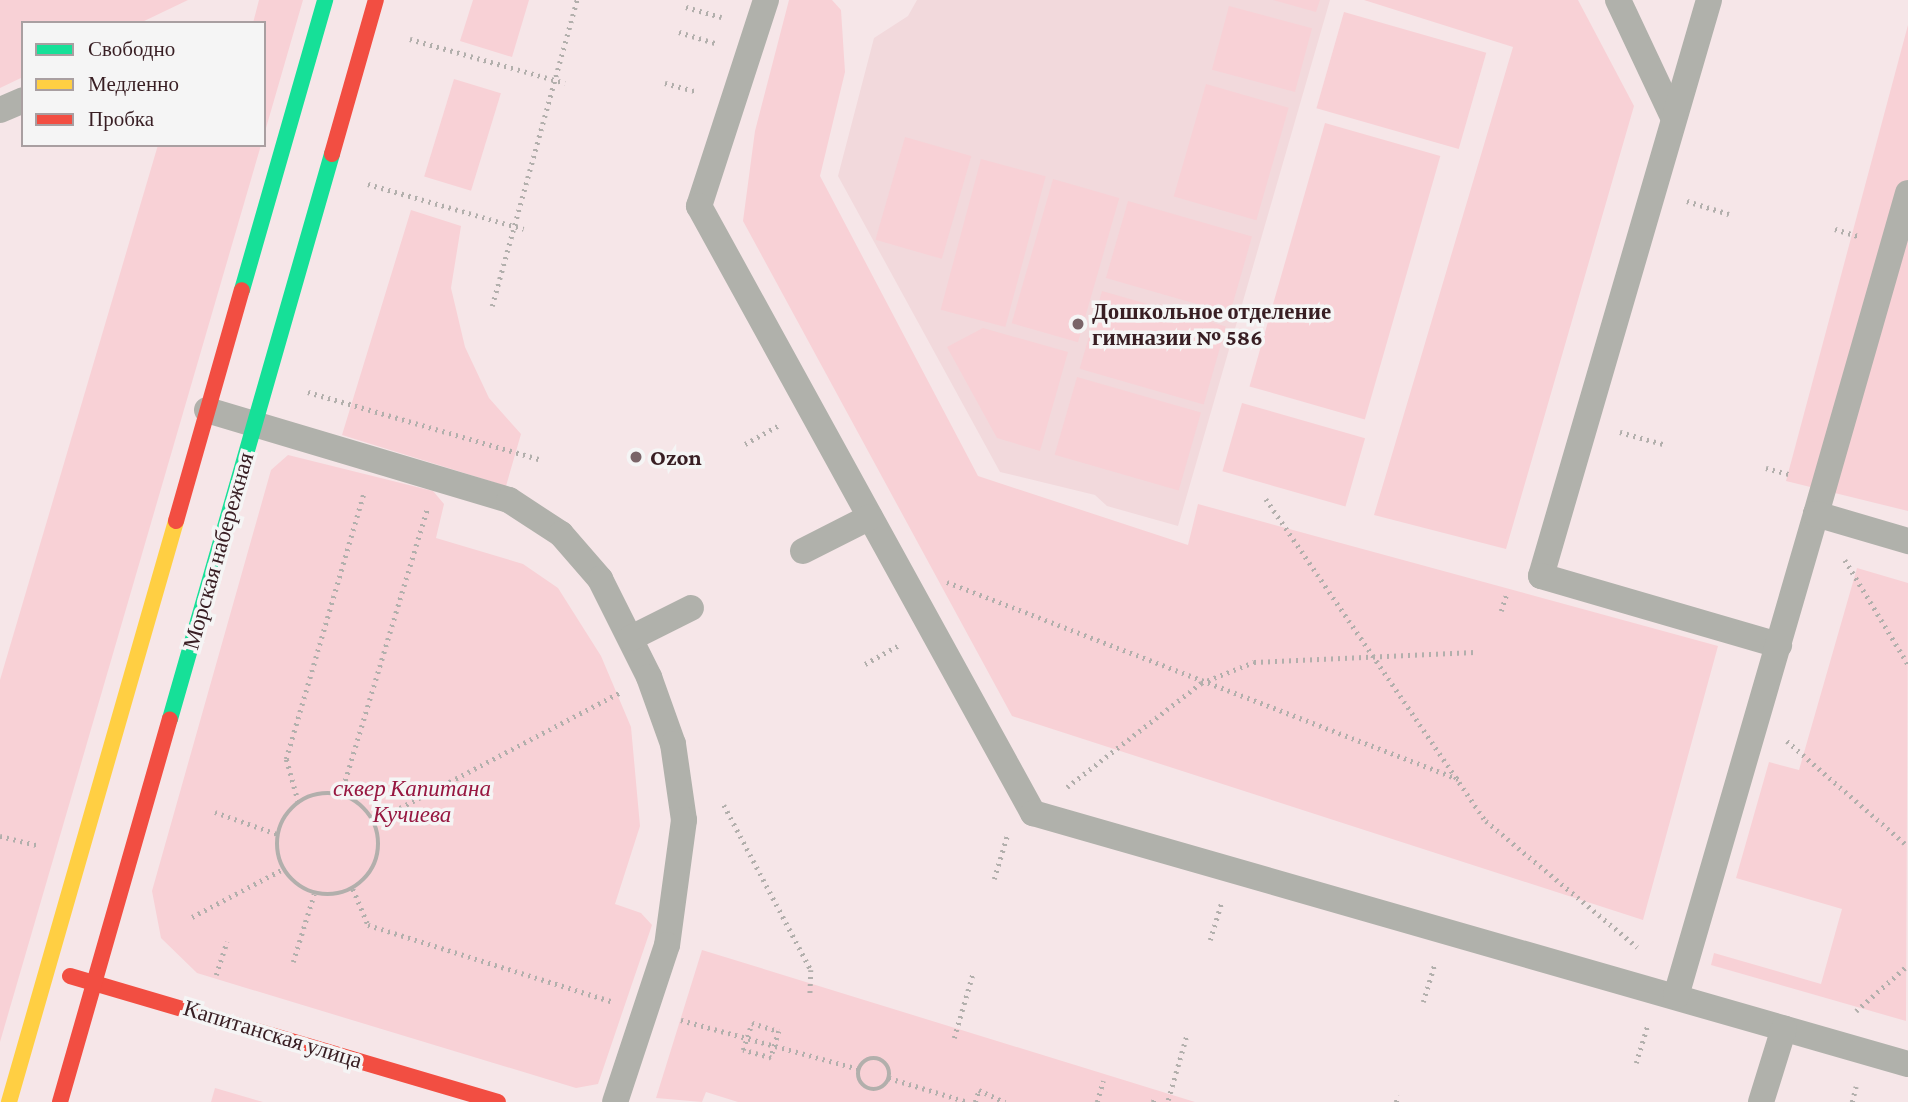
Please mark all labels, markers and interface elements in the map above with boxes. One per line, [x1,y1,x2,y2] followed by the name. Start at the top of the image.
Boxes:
[21,21,266,147] legend
[88,37,175,61] text: Свободно
[88,72,179,96] text: Медленно
[88,107,154,131] text: Пробка
[1092,297,1331,351] place label: Дошкольное отделение гимназии № 586
[1070,316,1086,332] marker: Дошкольное отделение гимназии № 586
[650,443,702,471] place label: Ozon
[177,449,259,653] street label: Морская набережная
[628,449,644,465] marker: Ozon
[333,774,491,828] park label: сквер Капитана Кучиева
[180,994,366,1074] street label: Капитанская улица

